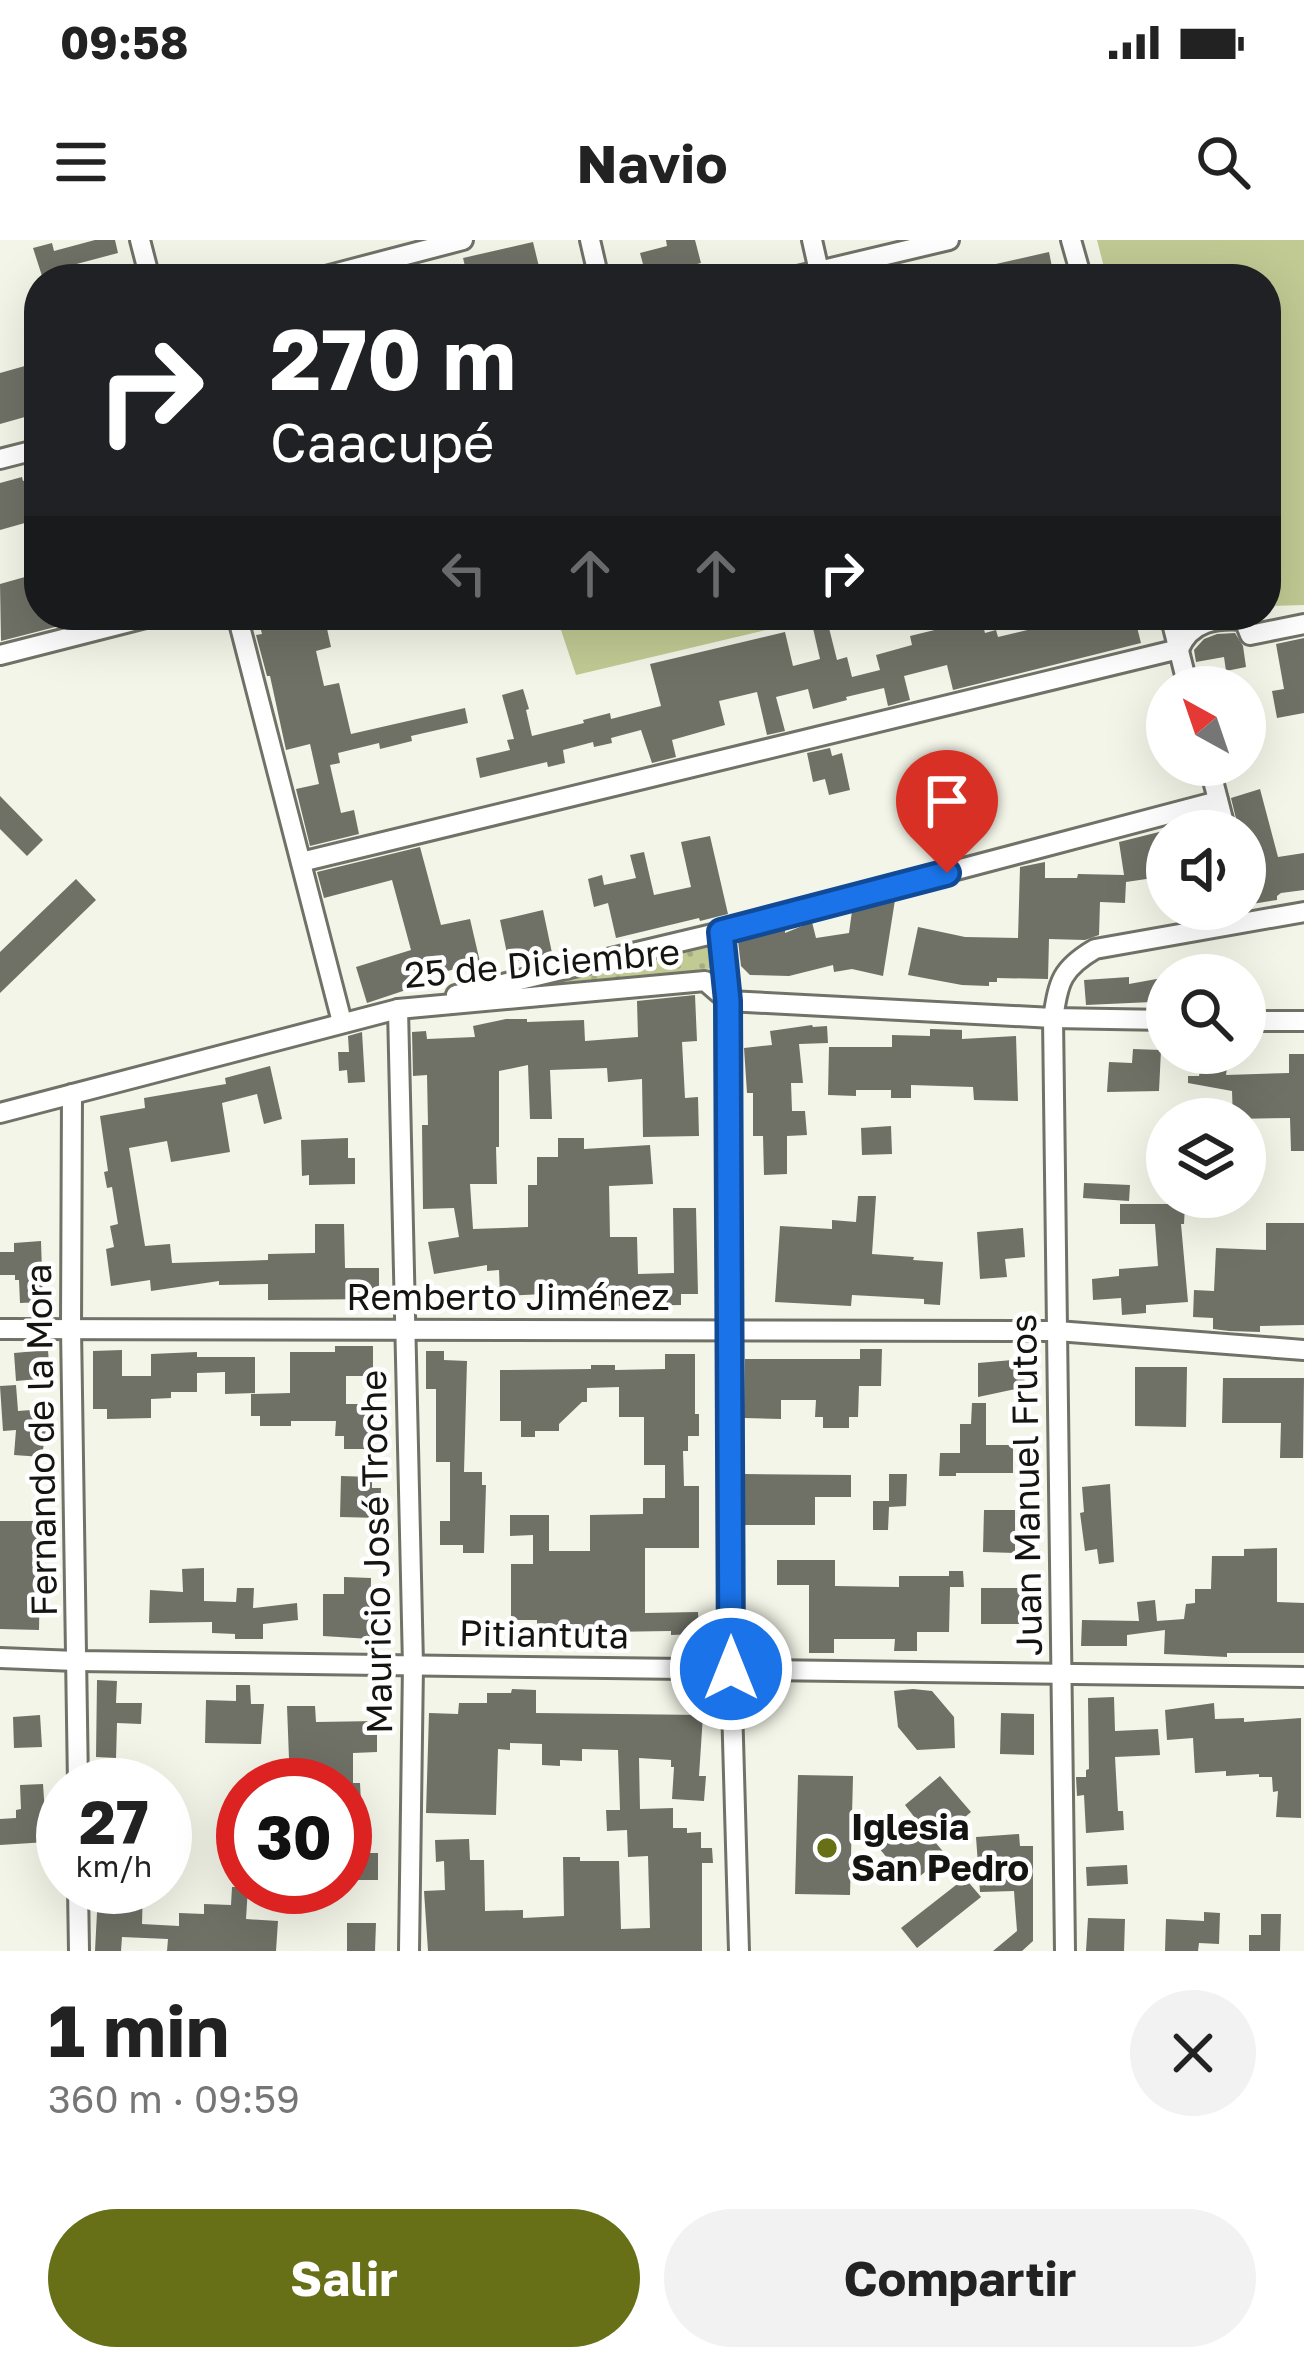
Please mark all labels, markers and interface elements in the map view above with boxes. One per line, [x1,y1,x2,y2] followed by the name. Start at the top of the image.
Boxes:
[60,15,188,69] text: 09:58
[48,129,114,195] icon: menu
[1190,129,1256,195] icon: search
[576,130,728,195] text: Navio
[270,308,516,408] text: 270 m
[72,312,228,468] icon: right
[270,409,494,474] text: Caacupé
[431,540,497,606] icon: left
[557,540,623,606] icon: ahead
[683,540,749,606] icon: ahead
[809,540,875,606] icon: right
[1146,666,1266,786] north arrow
[1146,666,1266,1218] map controls
[896,750,998,873] pin
[914,768,980,834] icon: arrive
[1146,810,1266,930] button: sound
[402,929,681,996] street label: 25 de Diciembre
[1146,954,1266,1074] button: search
[1146,1098,1266,1218] button: layers
[16,1263,65,1617] street label: Fernando de la Mora
[346,1275,670,1318] street label: Remberto Jiménez
[1001,1314,1050,1656] street label: Juan Manuel Frutos
[351,1370,400,1734] street label: Mauricio José Troche
[668,1606,794,1732] position arrow
[458,1611,630,1656] street label: Pitiantuta
[216,1758,372,1914] speed limit sign: 30
[79,1785,149,1857] text: 27
[851,1805,1029,1889] place label: Iglesia San Pedro
[814,1835,840,1861] marker: Iglesia San Pedro
[76,1848,152,1884] text: km/h
[48,1986,229,2073] text: 1 min
[1130,1990,1256,2116] button: close
[48,2075,300,2122] text: 360 m · 09:59
[48,2209,640,2347] button: Salir
[664,2209,1256,2347] button: Compartir

